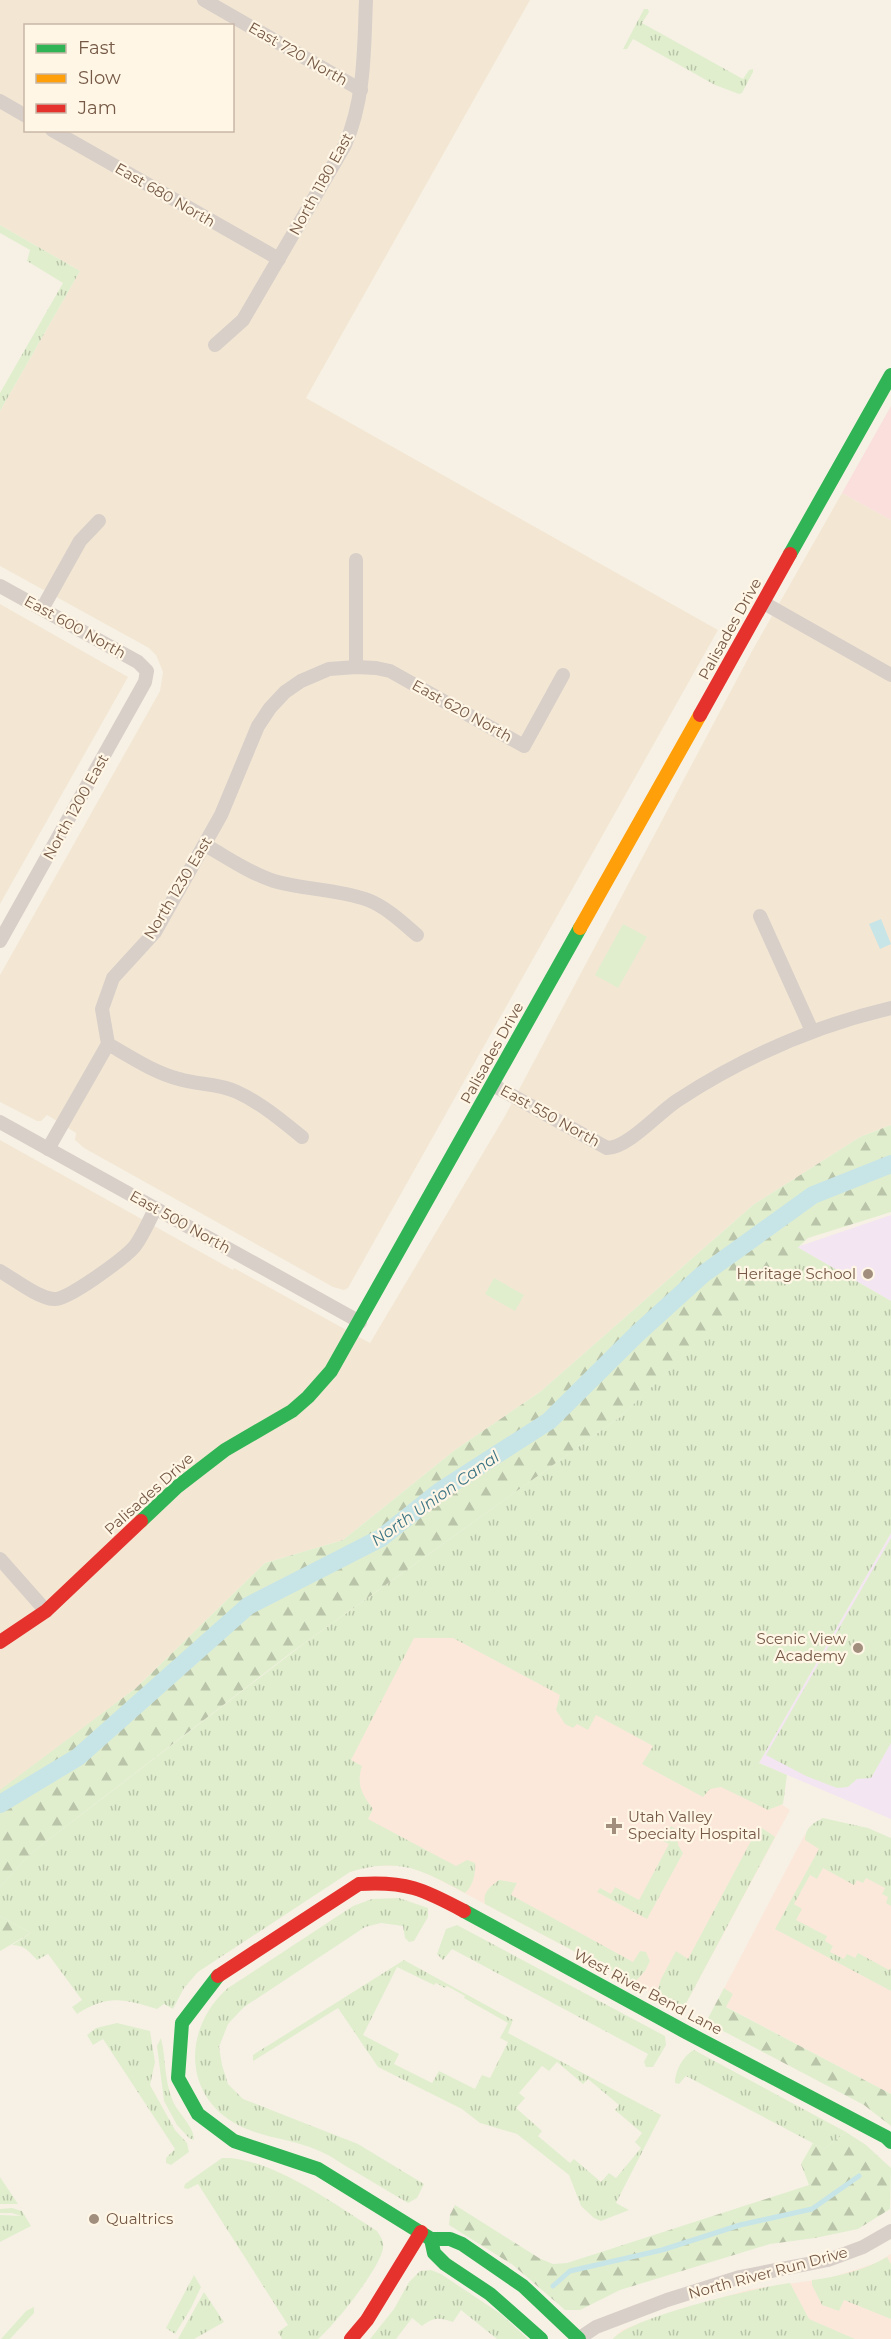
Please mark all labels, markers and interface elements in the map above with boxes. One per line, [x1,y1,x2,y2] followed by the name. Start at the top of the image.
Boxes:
[245,17,351,90] street label: East 720 North
[24,24,234,132] legend
[78,37,116,59] text: Fast
[78,67,121,89] text: Slow
[77,97,117,119] text: Jam
[285,129,357,238] street label: North 1180 East
[112,158,219,231] street label: East 680 North
[694,575,765,683] street label: Palisades Drive
[21,591,129,662] street label: East 600 North
[409,675,516,746] street label: East 620 North
[39,751,112,863] street label: North 1200 East
[139,833,216,943] street label: North 1230 East
[456,999,527,1107] street label: Palisades Drive
[497,1080,603,1151] street label: East 550 North
[126,1186,234,1257] street label: East 500 North
[736,1264,856,1283] place label: Heritage School
[861,1267,875,1281] marker: Heritage School
[368,1447,503,1550] water label: North Union Canal
[100,1449,197,1539] street label: Palisades Drive
[757,1629,847,1665] place label: Scenic View Academy
[851,1641,865,1655] marker: Scenic View Academy
[628,1807,761,1843] place label: Utah Valley Specialty Hospital
[605,1817,623,1835] marker: Utah Valley Specialty Hospital
[571,1944,726,2039] street label: West River Bend Lane
[106,2209,173,2228] place label: Qualtrics
[87,2212,101,2226] marker: Qualtrics
[686,2242,850,2303] street label: North River Run Drive

